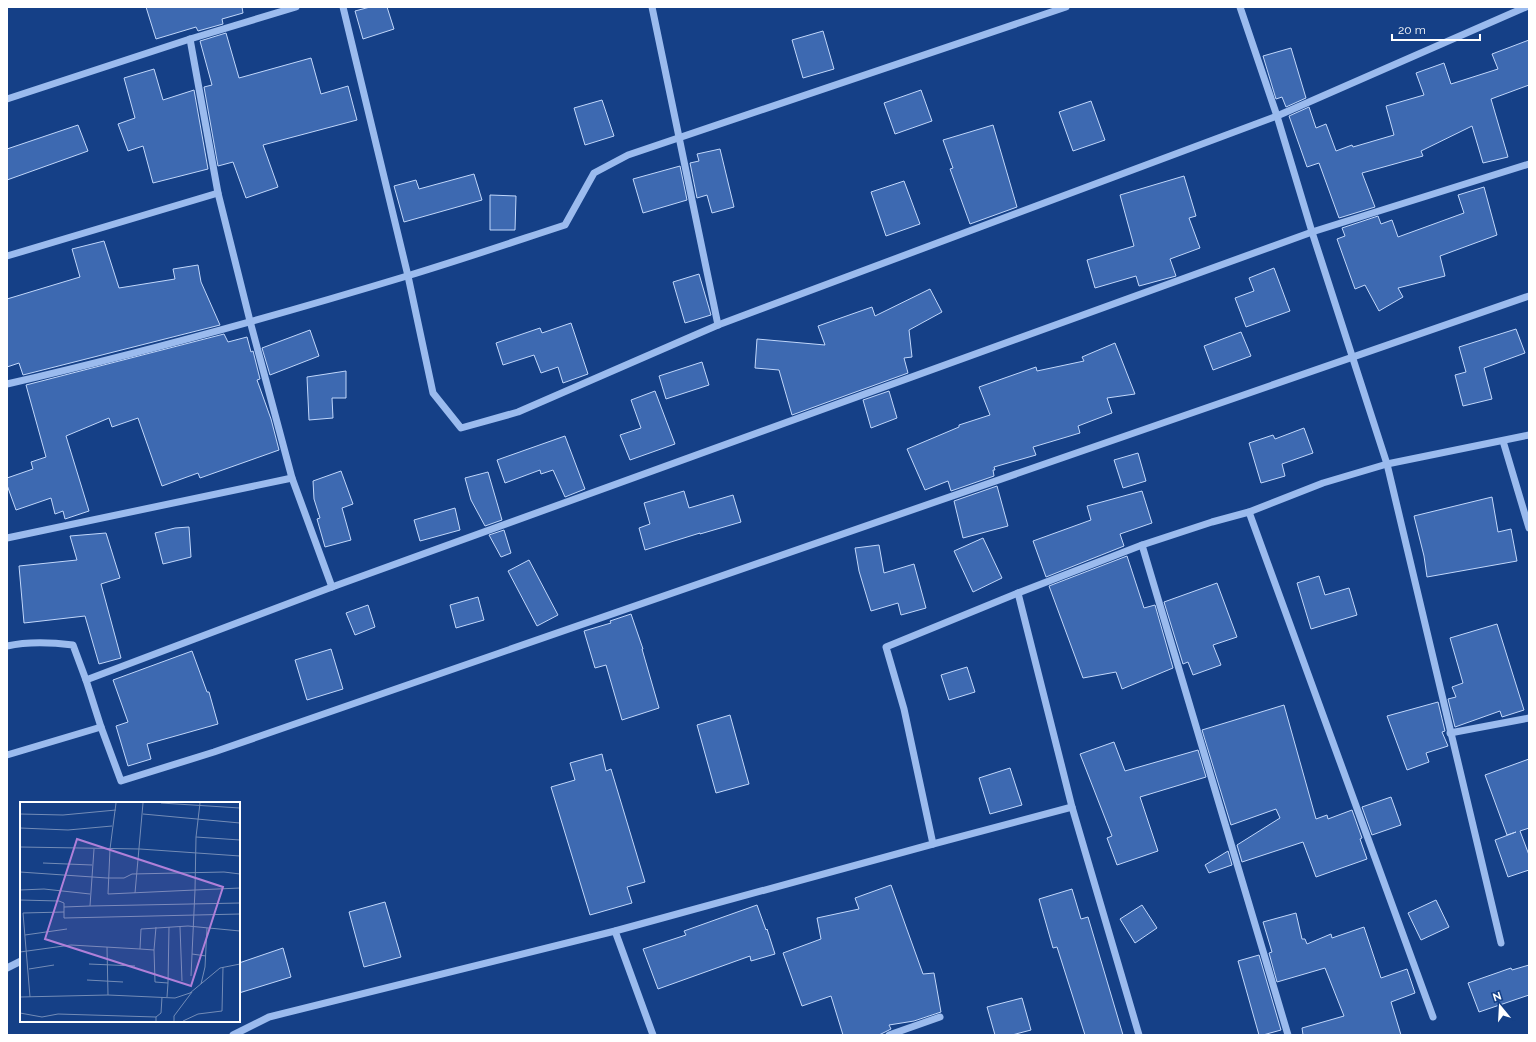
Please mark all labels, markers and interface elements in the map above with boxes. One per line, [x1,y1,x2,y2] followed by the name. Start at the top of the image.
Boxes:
[1392,16,1480,42] scale bar
[1398,23,1426,37] text: 20 m
[20,802,240,1022] inset map
[1480,986,1520,1026] north arrow
[1491,989,1503,1004] text: N

